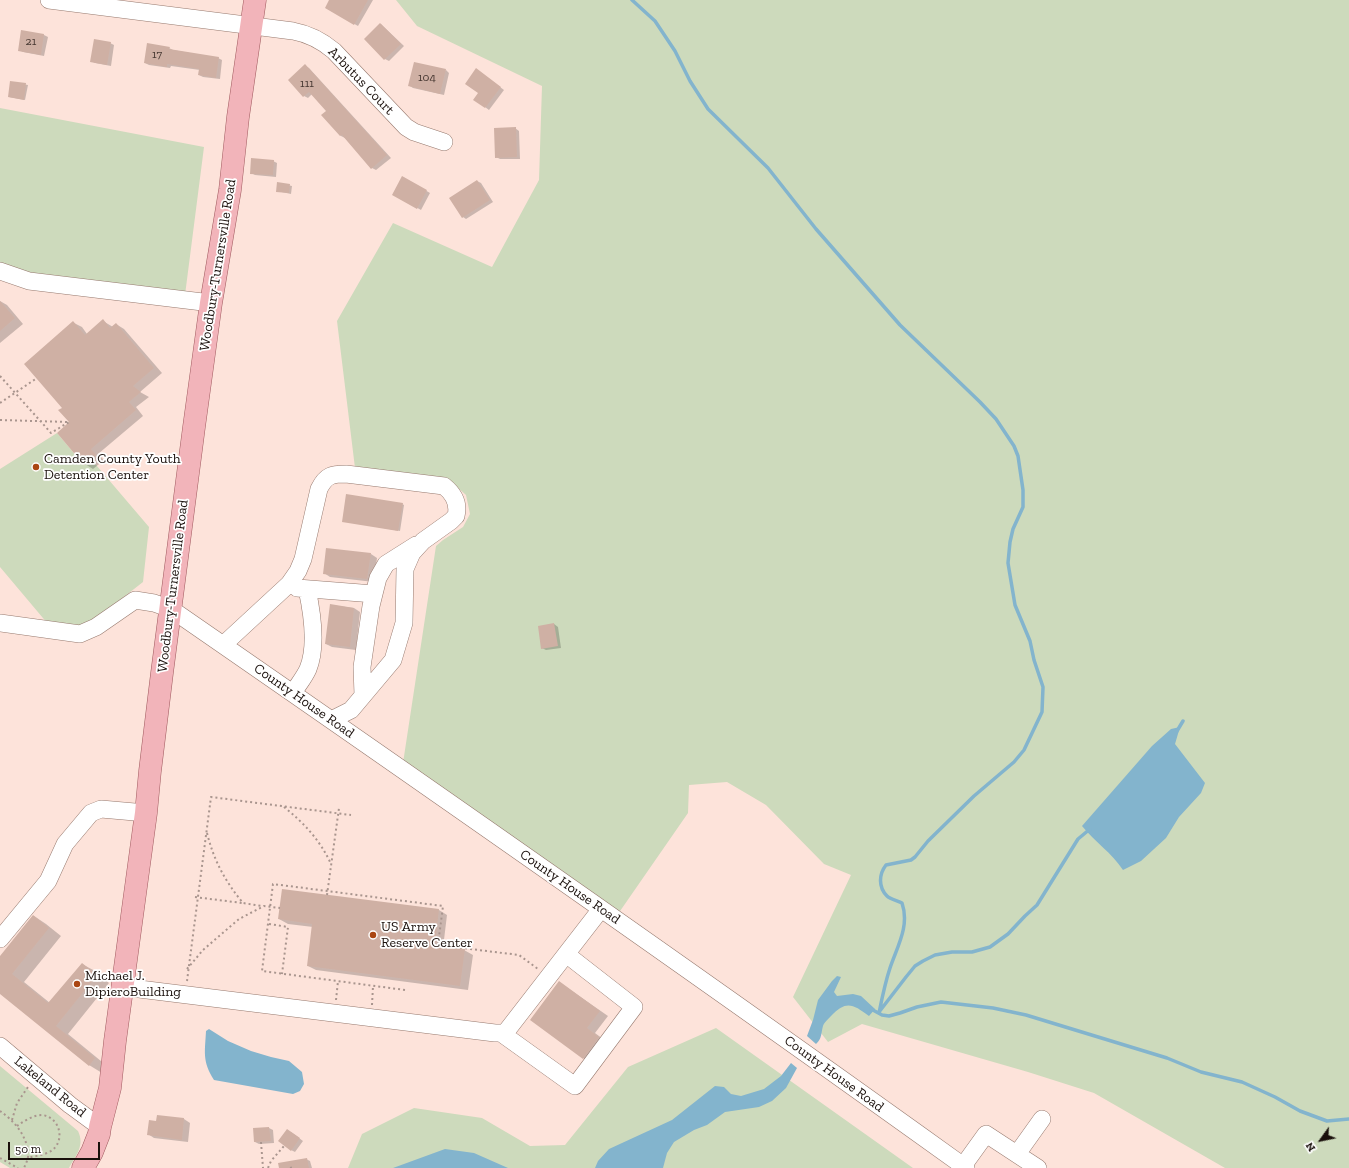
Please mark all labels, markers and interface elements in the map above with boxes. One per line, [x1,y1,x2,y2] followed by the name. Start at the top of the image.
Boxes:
[26,35,36,49] house number: 21
[324,44,398,118] street label: Arbutus Court
[152,48,162,62] house number: 17
[418,71,436,85] house number: 104
[300,77,314,91] house number: 111
[196,178,240,352] street label: Woodbury-Turnersville Road
[44,451,181,484] place label: Camden County Youth Detention Center
[31,462,41,472] marker: Camden County Youth Detention Center
[154,499,192,673] street label: Woodbury-Turnersville Road
[250,660,358,742] street label: County House Road
[516,846,624,928] street label: County House Road
[381,919,473,952] place label: US Army Reserve Center
[368,930,378,940] marker: US Army Reserve Center
[85,968,181,1000] place label: Michael J. DipieroBuilding
[72,979,82,989] marker: Michael J. DipieroBuilding
[781,1032,887,1116] street label: County House Road
[11,1053,89,1121] street label: Lakeland Road
[1301,1120,1341,1160] north arrow
[10,1134,102,1160] scale bar
[1303,1140,1318,1154] text: N
[15,1142,41,1156] text: 50 m

